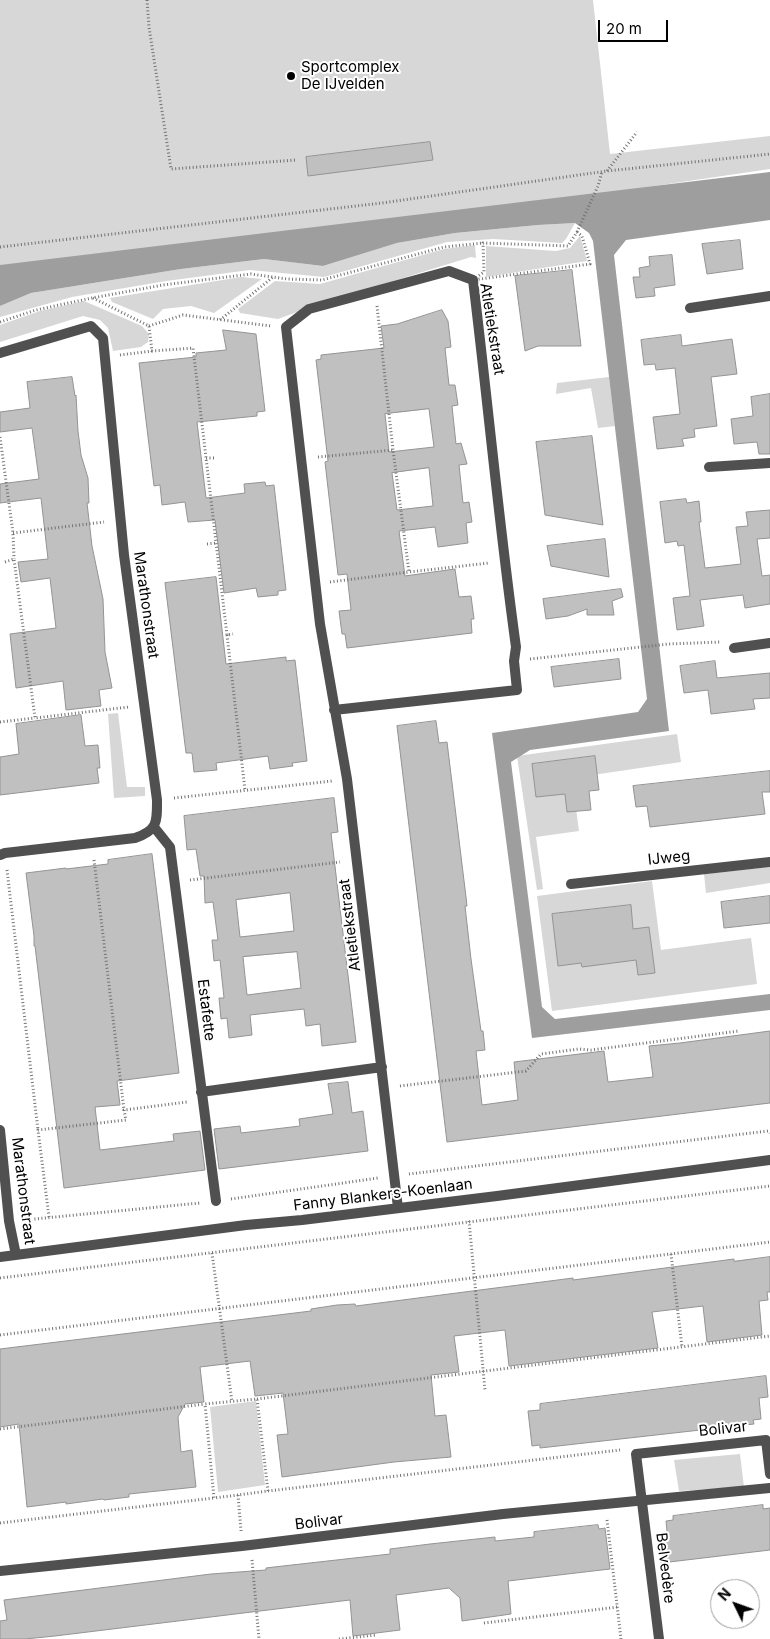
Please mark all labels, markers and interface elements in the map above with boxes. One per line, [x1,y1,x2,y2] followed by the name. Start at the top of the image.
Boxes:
[600,10,670,42] scale bar
[606,19,642,38] text: 20 m
[301,58,400,93] place label: Sportcomplex De IJvelden
[285,70,297,82] marker: Sportcomplex De IJvelden
[476,282,508,376] street label: Atletiekstraat
[130,550,162,660] street label: Marathonstraat
[647,847,691,869] street label: IJweg
[335,878,365,972] street label: Atletiekstraat
[193,978,219,1042] street label: Estafette
[7,1136,39,1246] street label: Marathonstraat
[292,1175,474,1215] street label: Fanny Blankers-Koenlaan
[698,1418,748,1440] street label: Bolivar
[294,1510,344,1534] street label: Bolivar
[652,1532,678,1604] street label: Belvedère
[710,1579,760,1629] north arrow
[714,1585,734,1604] text: N

